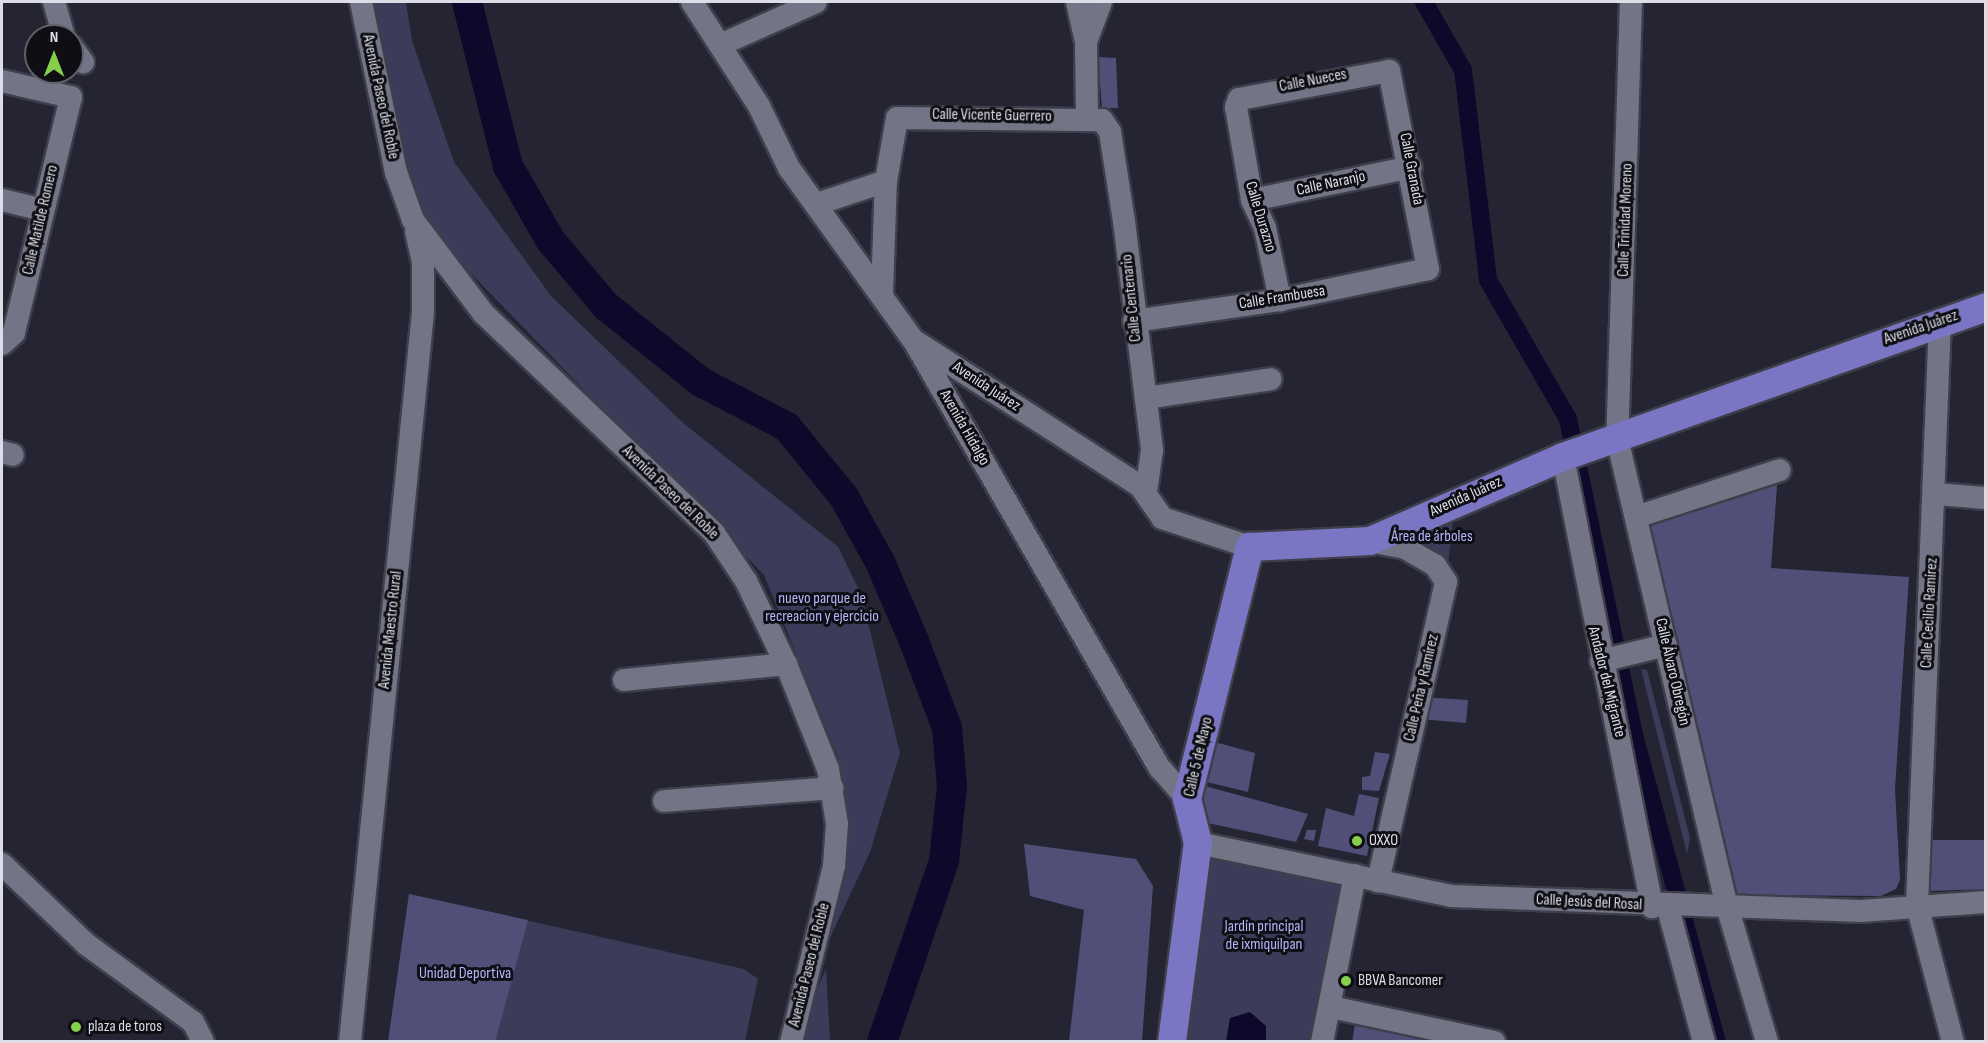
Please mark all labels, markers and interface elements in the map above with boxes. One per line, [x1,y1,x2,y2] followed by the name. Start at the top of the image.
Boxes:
[24,24,84,84] north arrow
[50,28,58,47] text: N
[357,33,403,161] street label: Avenida Paseo del Roble
[1278,65,1348,97] street label: Calle Nueces
[932,105,1052,127] street label: Calle Vicente Guerrero
[1395,131,1427,207] street label: Calle Granada
[19,163,63,277] street label: Calle Matilde Romero
[1614,163,1638,277] street label: Calle Trinidad Moreno
[1295,167,1367,201] street label: Calle Naranjo
[1240,179,1280,255] street label: Calle Durazno
[1118,253,1146,343] street label: Calle Centenario
[1238,282,1326,314] street label: Calle Frambuesa
[1881,306,1961,350] street label: Avenida Juárez
[948,358,1024,416] street label: Avenida Juárez
[935,387,993,469] street label: Avenida Hidalgo
[618,442,722,544] street label: Avenida Paseo del Roble
[1427,473,1505,521] street label: Avenida Juárez
[1391,527,1473,547] park label: Área de árboles
[1918,557,1942,669] street label: Calle Cecilio Ramírez
[375,570,407,690] street label: Avenida Maestro Rural
[765,589,879,627] park label: nuevo parque de recreacion y ejercicio
[1650,617,1694,727] street label: Calle Álvaro Obregón
[1583,625,1629,739] street label: Andador del Migrante
[1400,633,1444,743] street label: Calle Peña y Ramírez
[1180,715,1218,799] street label: Calle 5 de Mayo
[1369,831,1398,851] place label: OXXO
[1350,834,1364,848] marker: OXXO
[1535,891,1643,915] street label: Calle Jesús del Rosal
[785,901,835,1029] street label: Avenida Paseo del Roble
[1225,917,1303,955] park label: Jardín principal de ixmiquilpan
[419,964,511,984] park label: Unidad Deportiva
[1358,971,1443,991] place label: BBVA Bancomer
[1339,974,1353,988] marker: BBVA Bancomer
[88,1017,162,1037] place label: plaza de toros
[69,1020,83,1034] marker: plaza de toros

